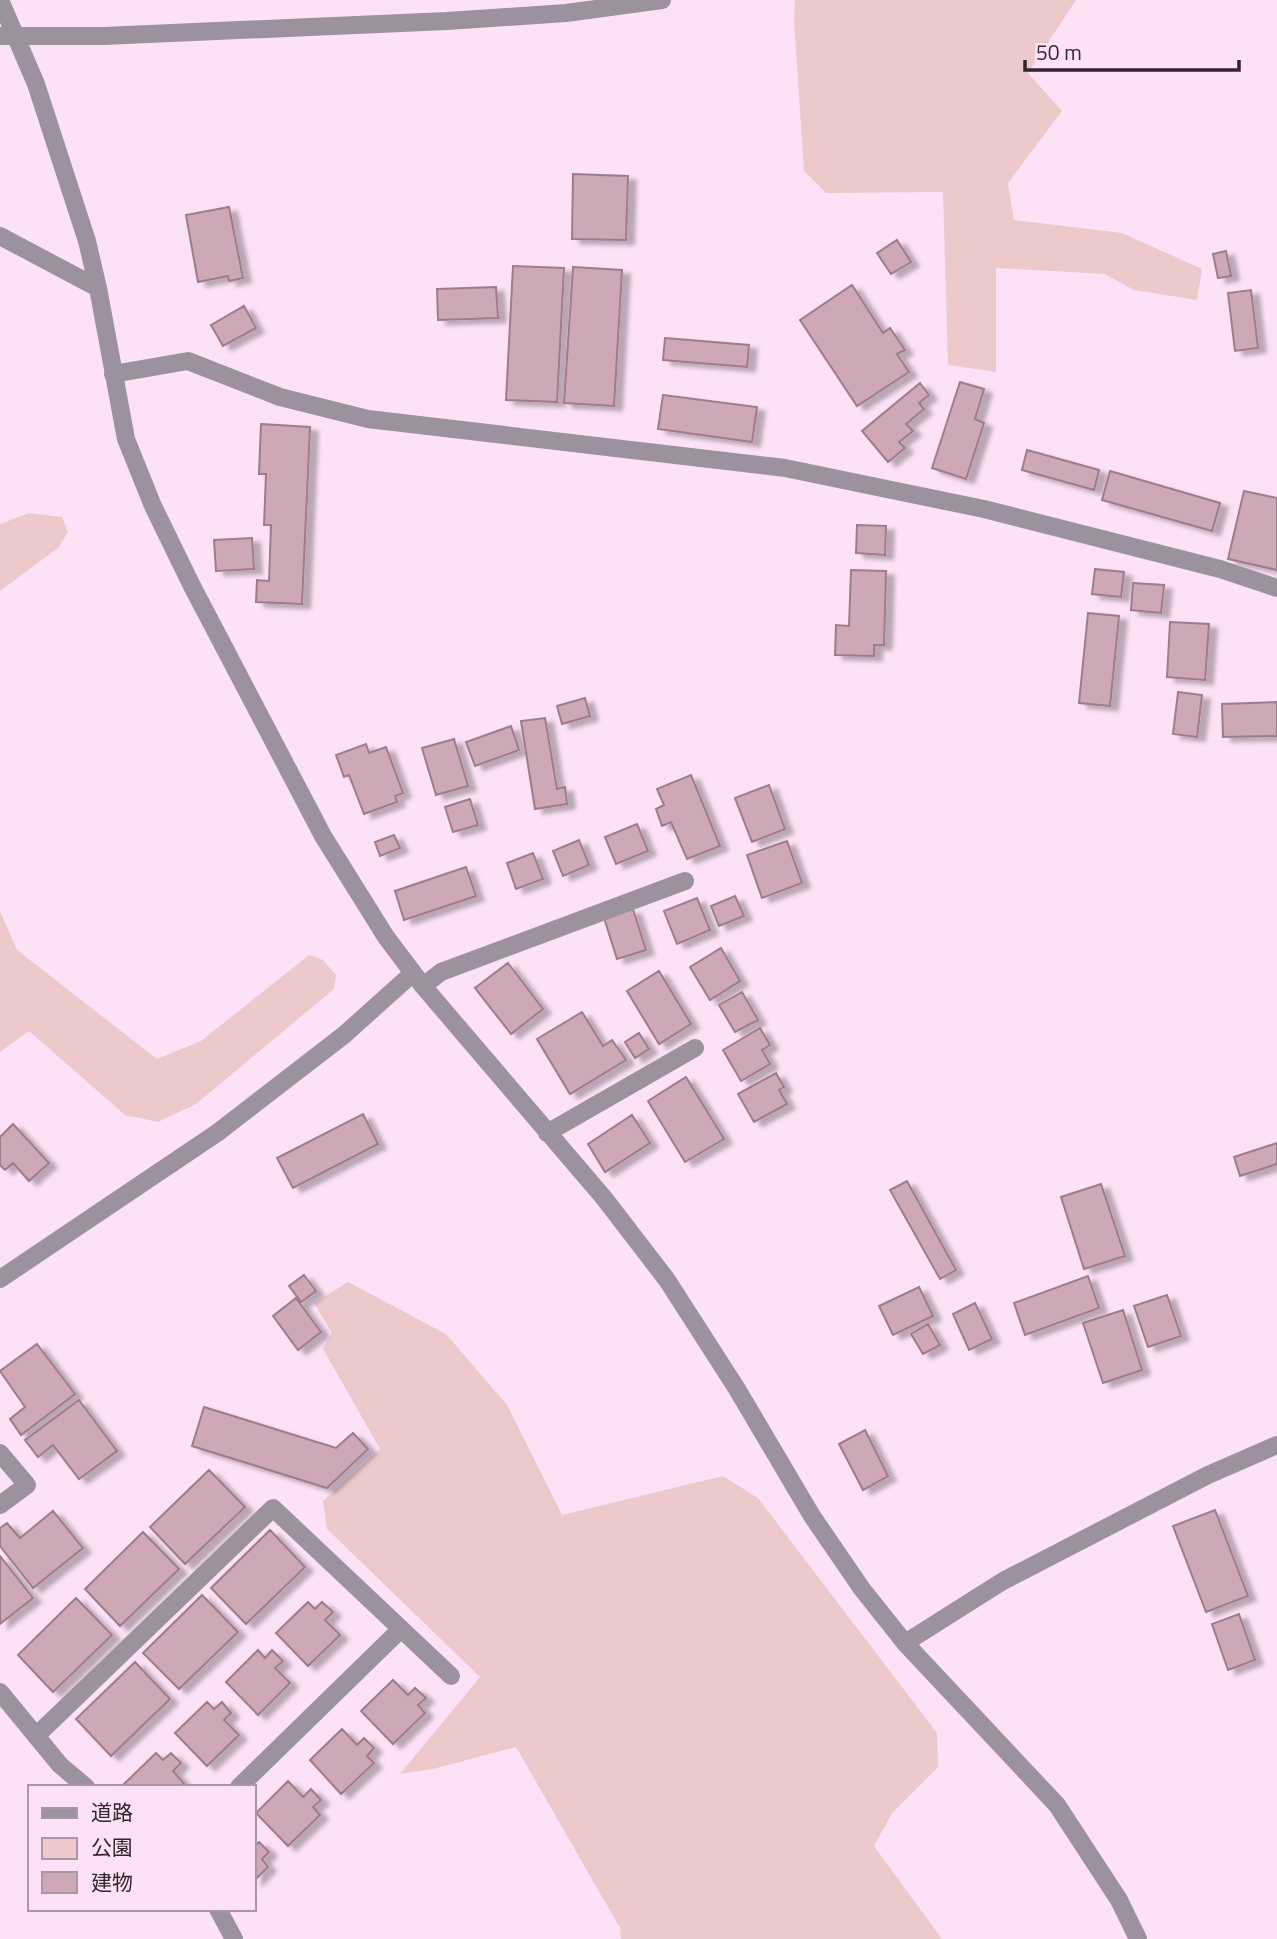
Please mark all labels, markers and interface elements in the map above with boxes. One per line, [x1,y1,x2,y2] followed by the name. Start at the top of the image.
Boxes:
[1025,28,1238,72] scale bar
[1036,36,1082,68] text: 50 m
[28,1785,256,1911] legend
[91,1796,133,1828] text: 道路
[91,1831,133,1863] text: 公園
[91,1866,133,1898] text: 建物

